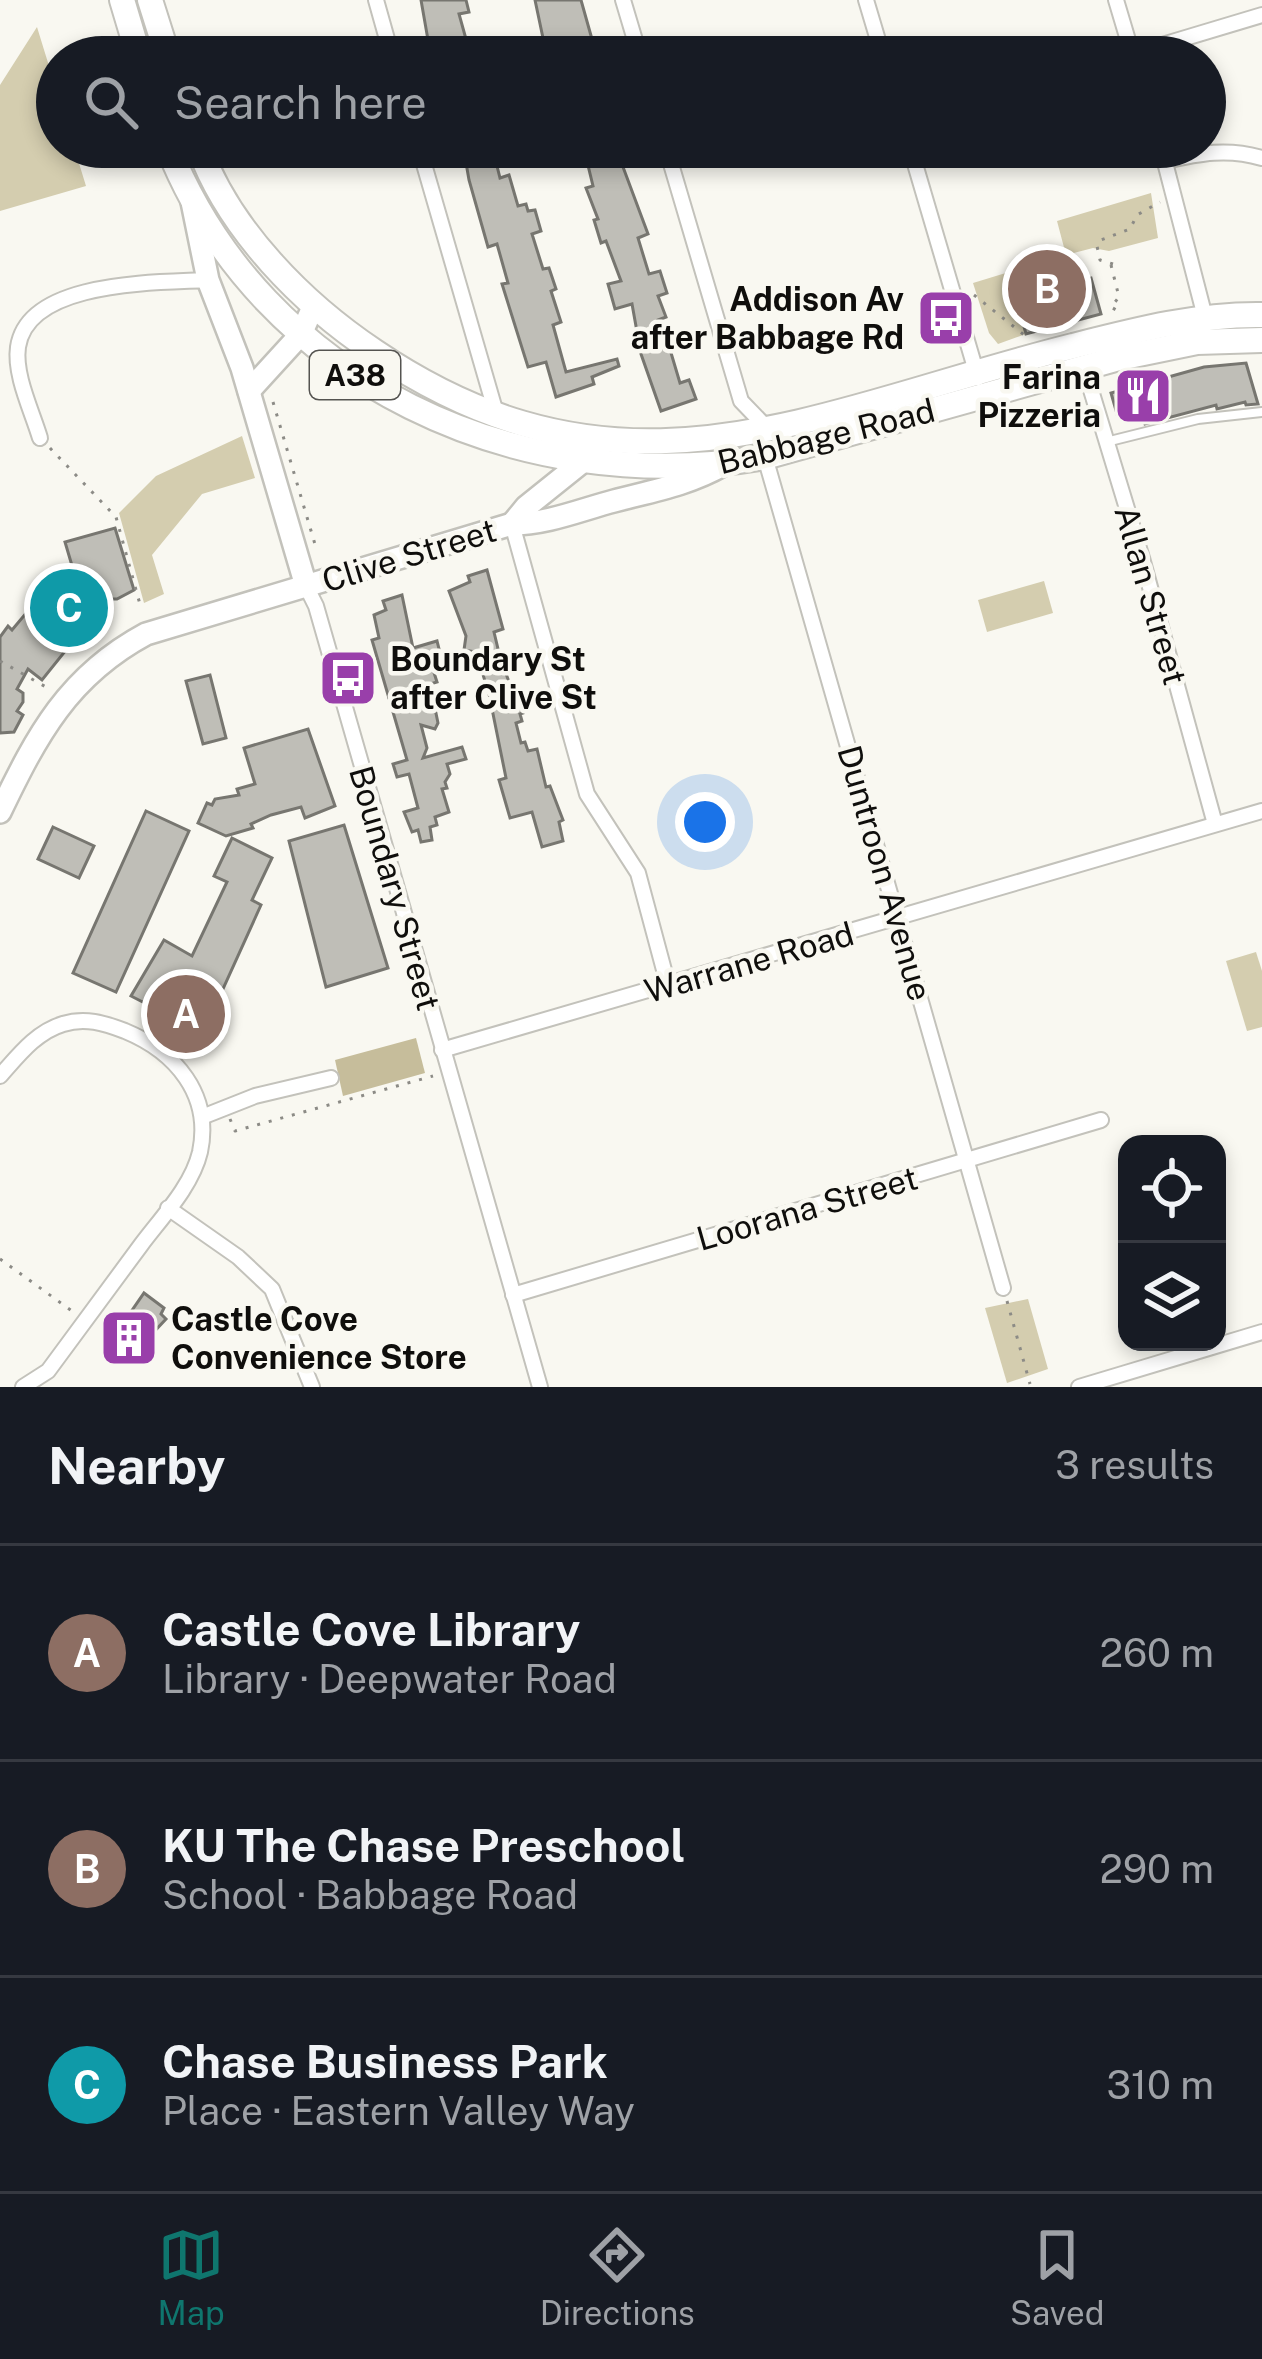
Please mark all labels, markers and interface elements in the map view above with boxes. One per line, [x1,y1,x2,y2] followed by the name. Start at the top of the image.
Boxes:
[36,36,1226,168] search box
[78,69,144,135] icon: search
[174,76,427,129] text: Search here
[1008,244,1086,334] pin: B
[630,280,904,356] place label: Addison Av after Babbage Rd
[915,287,977,349] bus stop icon: Addison Av after Babbage Rd
[310,351,400,399] road number: A38
[977,358,1101,434] place label: Farina Pizzeria
[1112,365,1174,427] restaurant icon: Farina Pizzeria
[713,391,939,481] street label: Babbage Road
[1107,501,1195,689] street label: Allan Street
[317,511,501,599] street label: Clive Street
[30,563,108,653] pin: C
[390,640,597,716] place label: Boundary St after Clive St
[317,647,379,709] bus stop icon: Boundary St after Clive St
[830,741,940,1005] street label: Duntroon Avenue
[342,761,448,1015] street label: Boundary Street
[675,792,735,852] your location
[640,914,858,1010] street label: Warrane Road
[147,969,225,1059] pin: A
[1118,1135,1226,1351] map controls
[1118,1135,1226,1243] button: locate
[692,1158,922,1258] street label: Loorana Street
[1118,1243,1226,1351] button: layers
[171,1300,467,1376] place label: Castle Cove Convenience Store
[98,1307,160,1369] building icon: Castle Cove Convenience Store
[48,1436,225,1495] text: Nearby
[1055,1442,1214,1488] text: 3 results
[162,1603,580,1656] text: Castle Cove Library
[73,1630,101,1676] text: A
[1100,1630,1214,1676] text: 260 m
[162,1656,617,1702] text: Library · Deepwater Road
[162,1819,685,1872] text: KU The Chase Preschool
[74,1846,100,1892] text: B
[1100,1846,1214,1892] text: 290 m
[162,1872,578,1918] text: School · Babbage Road
[162,2035,608,2088] text: Chase Business Park
[73,2062,101,2108] text: C
[1106,2062,1214,2108] text: 310 m
[162,2088,635,2134] text: Place · Eastern Valley Way
[158,2222,225,2332] tab: Map
[540,2222,695,2332] tab: Directions
[1010,2222,1104,2332] tab: Saved

